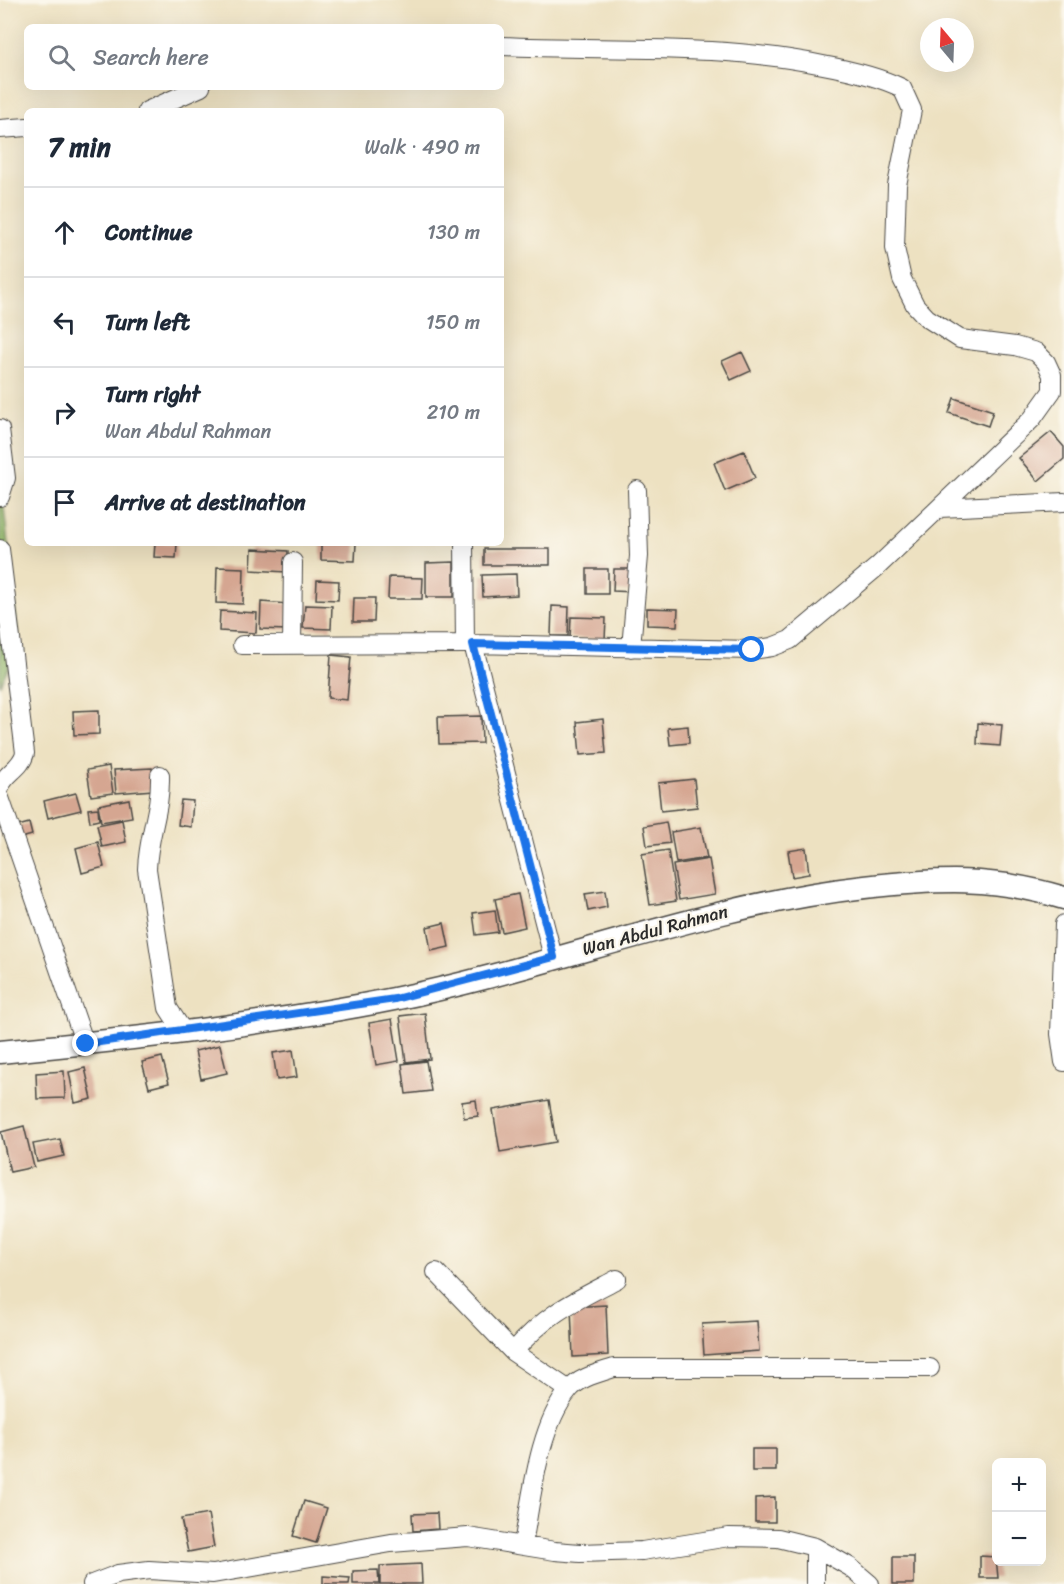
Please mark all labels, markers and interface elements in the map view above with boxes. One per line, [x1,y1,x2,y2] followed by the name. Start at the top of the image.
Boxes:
[920,18,974,72] north arrow
[24,24,504,90] search box
[93,38,209,77] text: Search here
[45,41,78,74] icon: search
[48,124,111,170] text: 7 min
[364,130,480,165] text: Walk · 490 m
[105,213,193,252] text: Continue
[427,215,480,250] text: 130 m
[48,216,81,249] icon: ahead
[105,303,190,342] text: Turn left
[426,305,480,340] text: 150 m
[48,306,81,339] icon: left
[105,375,200,414] text: Turn right
[427,395,480,430] text: 210 m
[48,396,81,429] icon: right
[105,414,271,449] text: Wan Abdul Rahman
[105,483,306,522] text: Arrive at destination
[48,486,81,519] icon: arrive
[738,636,764,662] route start
[579,895,732,965] street label: Wan Abdul Rahman
[72,1030,98,1056] route end
[992,1458,1046,1566] map controls
[992,1458,1046,1512] button: +
[992,1512,1046,1566] button: −

